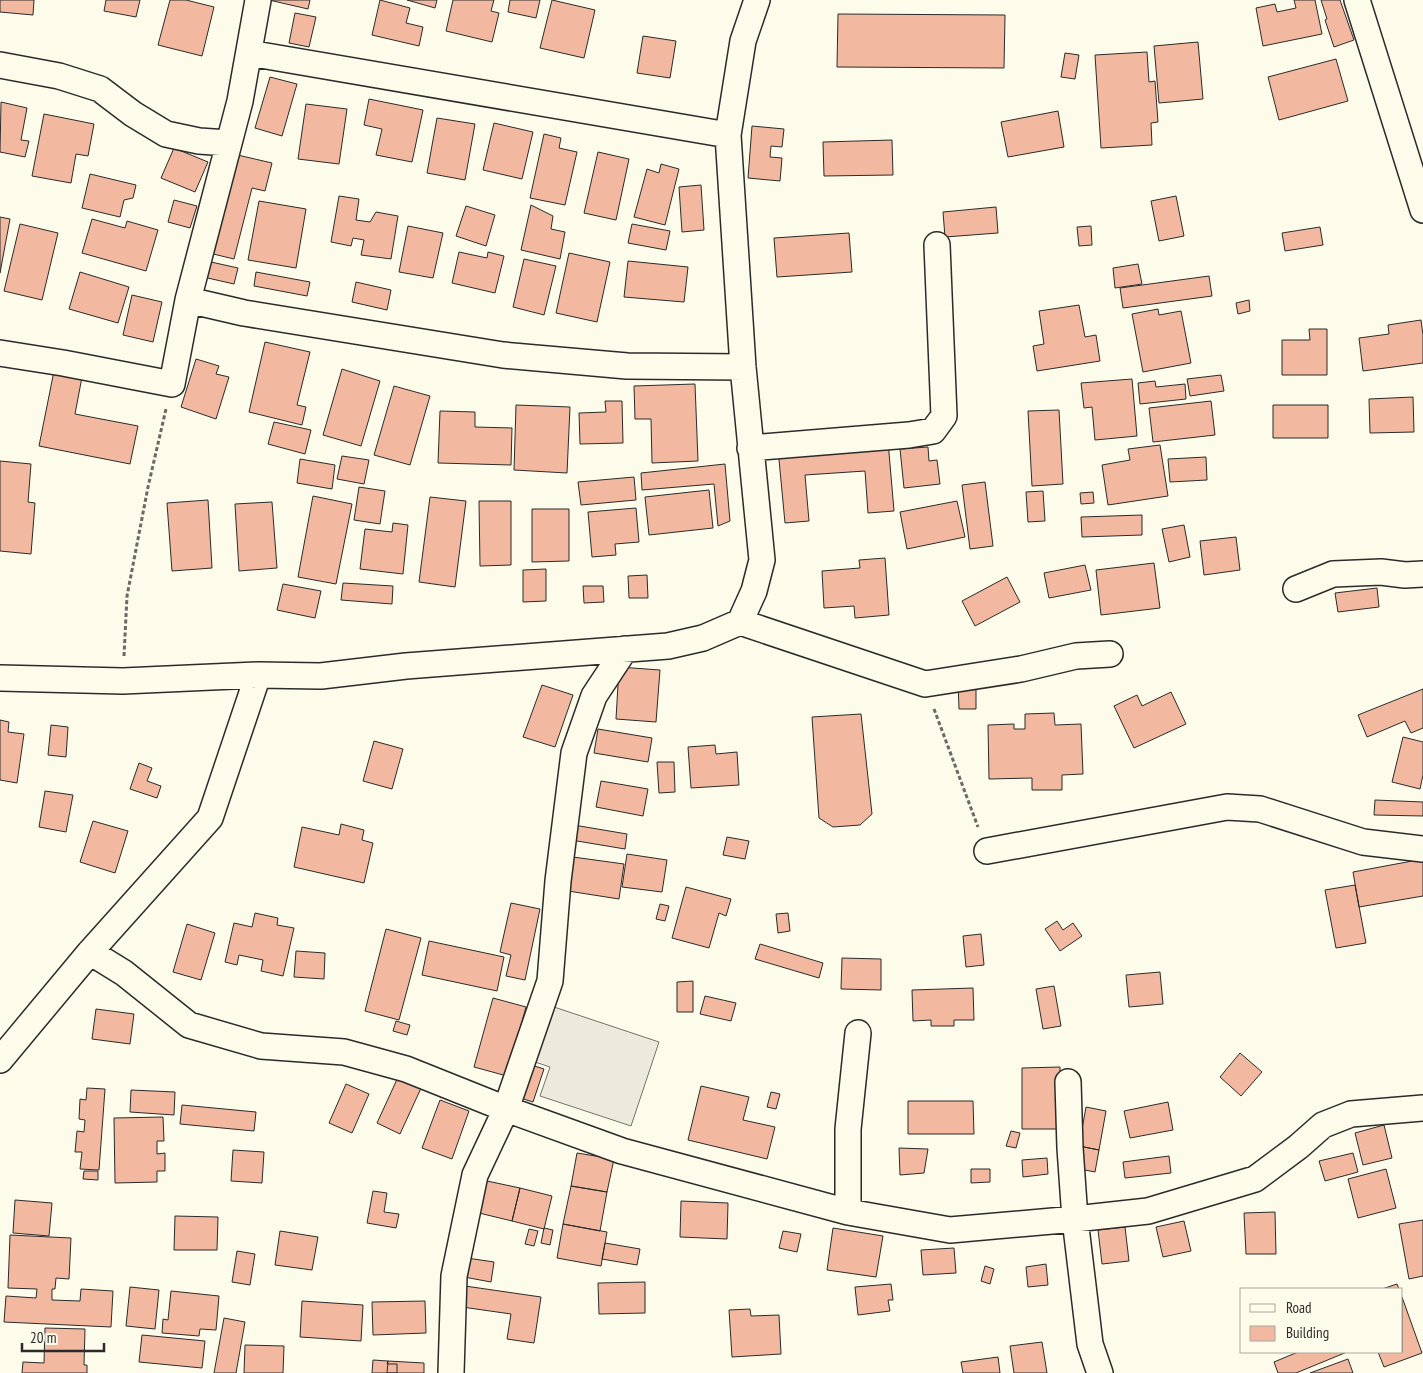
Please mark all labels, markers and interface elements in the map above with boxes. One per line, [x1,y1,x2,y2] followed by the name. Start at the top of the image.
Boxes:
[1240,1288,1403,1353] legend
[1286,1298,1312,1317] text: Road
[22,1320,105,1352] scale bar
[1286,1323,1329,1342] text: Building
[30,1328,56,1347] text: 20 m

